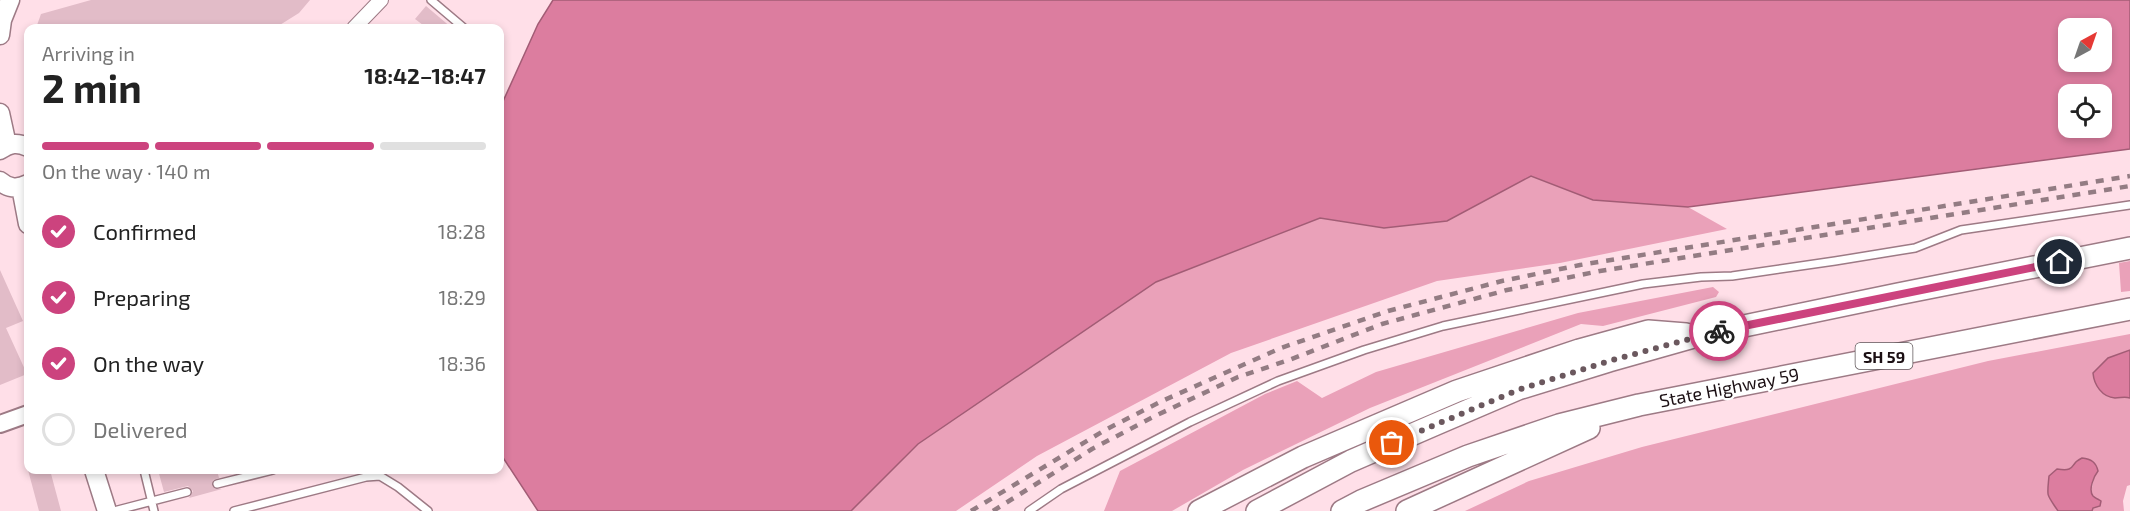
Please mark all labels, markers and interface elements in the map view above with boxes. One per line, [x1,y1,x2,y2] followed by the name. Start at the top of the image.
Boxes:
[2058,18,2112,72] north arrow
[2058,18,2112,138] map controls
[42,41,135,65] text: Arriving in
[364,62,486,88] text: 18:42–18:47
[42,64,142,111] text: 2 min
[2058,84,2112,138] button: locate
[42,159,211,183] text: On the way · 140 m
[42,215,75,248] icon: check
[93,218,197,244] text: Confirmed
[438,219,486,243] text: 18:28
[2034,236,2085,287] pin
[2043,245,2076,278] icon: home
[42,281,75,314] icon: check
[93,284,191,310] text: Preparing
[439,285,486,309] text: 18:29
[1689,301,1749,361] courier
[1703,315,1736,348] icon: bike
[1856,343,1912,369] road number: SH 59
[42,347,75,380] icon: check
[93,350,204,376] text: On the way
[439,351,486,375] text: 18:36
[1657,363,1801,411] street label: State Highway 59
[93,416,188,442] text: Delivered
[1366,417,1417,468] pin
[1375,426,1408,459] icon: bag

